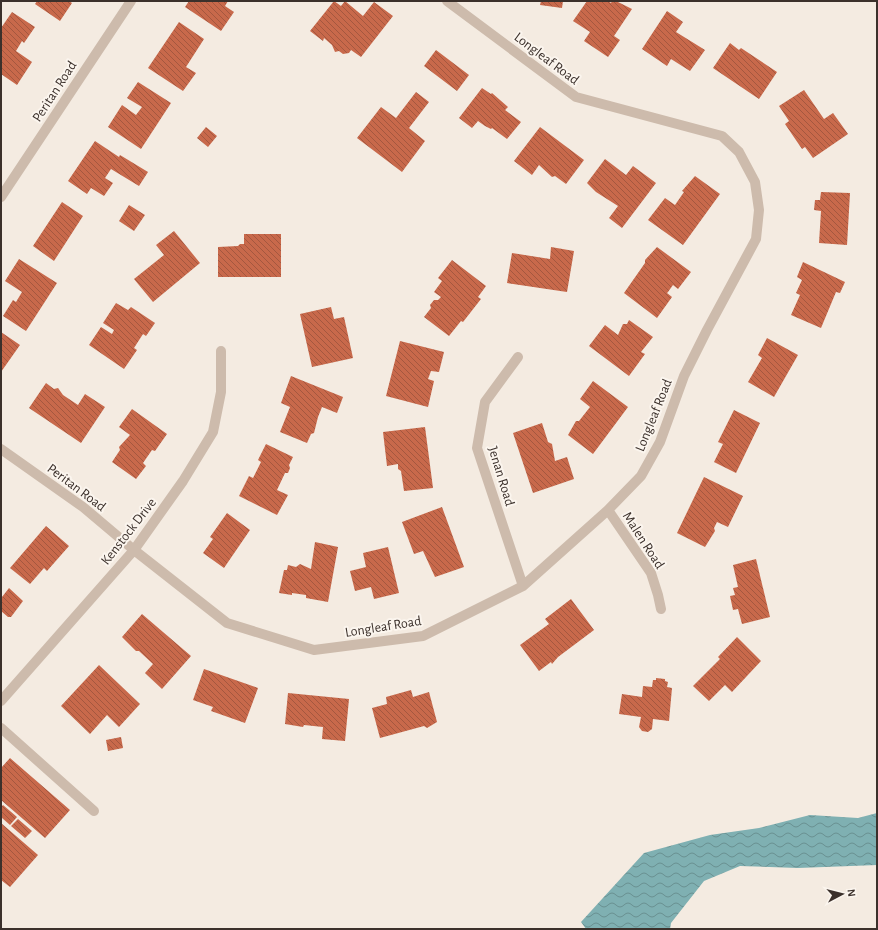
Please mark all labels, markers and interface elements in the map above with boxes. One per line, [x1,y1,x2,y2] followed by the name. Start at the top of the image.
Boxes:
[511,30,581,88] street label: Longleaf Road
[30,59,80,124] street label: Peritan Road
[633,377,675,454] street label: Longleaf Road
[485,445,517,508] street label: Jenan Road
[45,461,108,514] street label: Peritan Road
[98,496,159,568] street label: Kenstock Drive
[620,510,667,571] street label: Malen Road
[344,614,422,640] street label: Longleaf Road
[822,874,862,914] north arrow
[846,888,857,897] text: N

